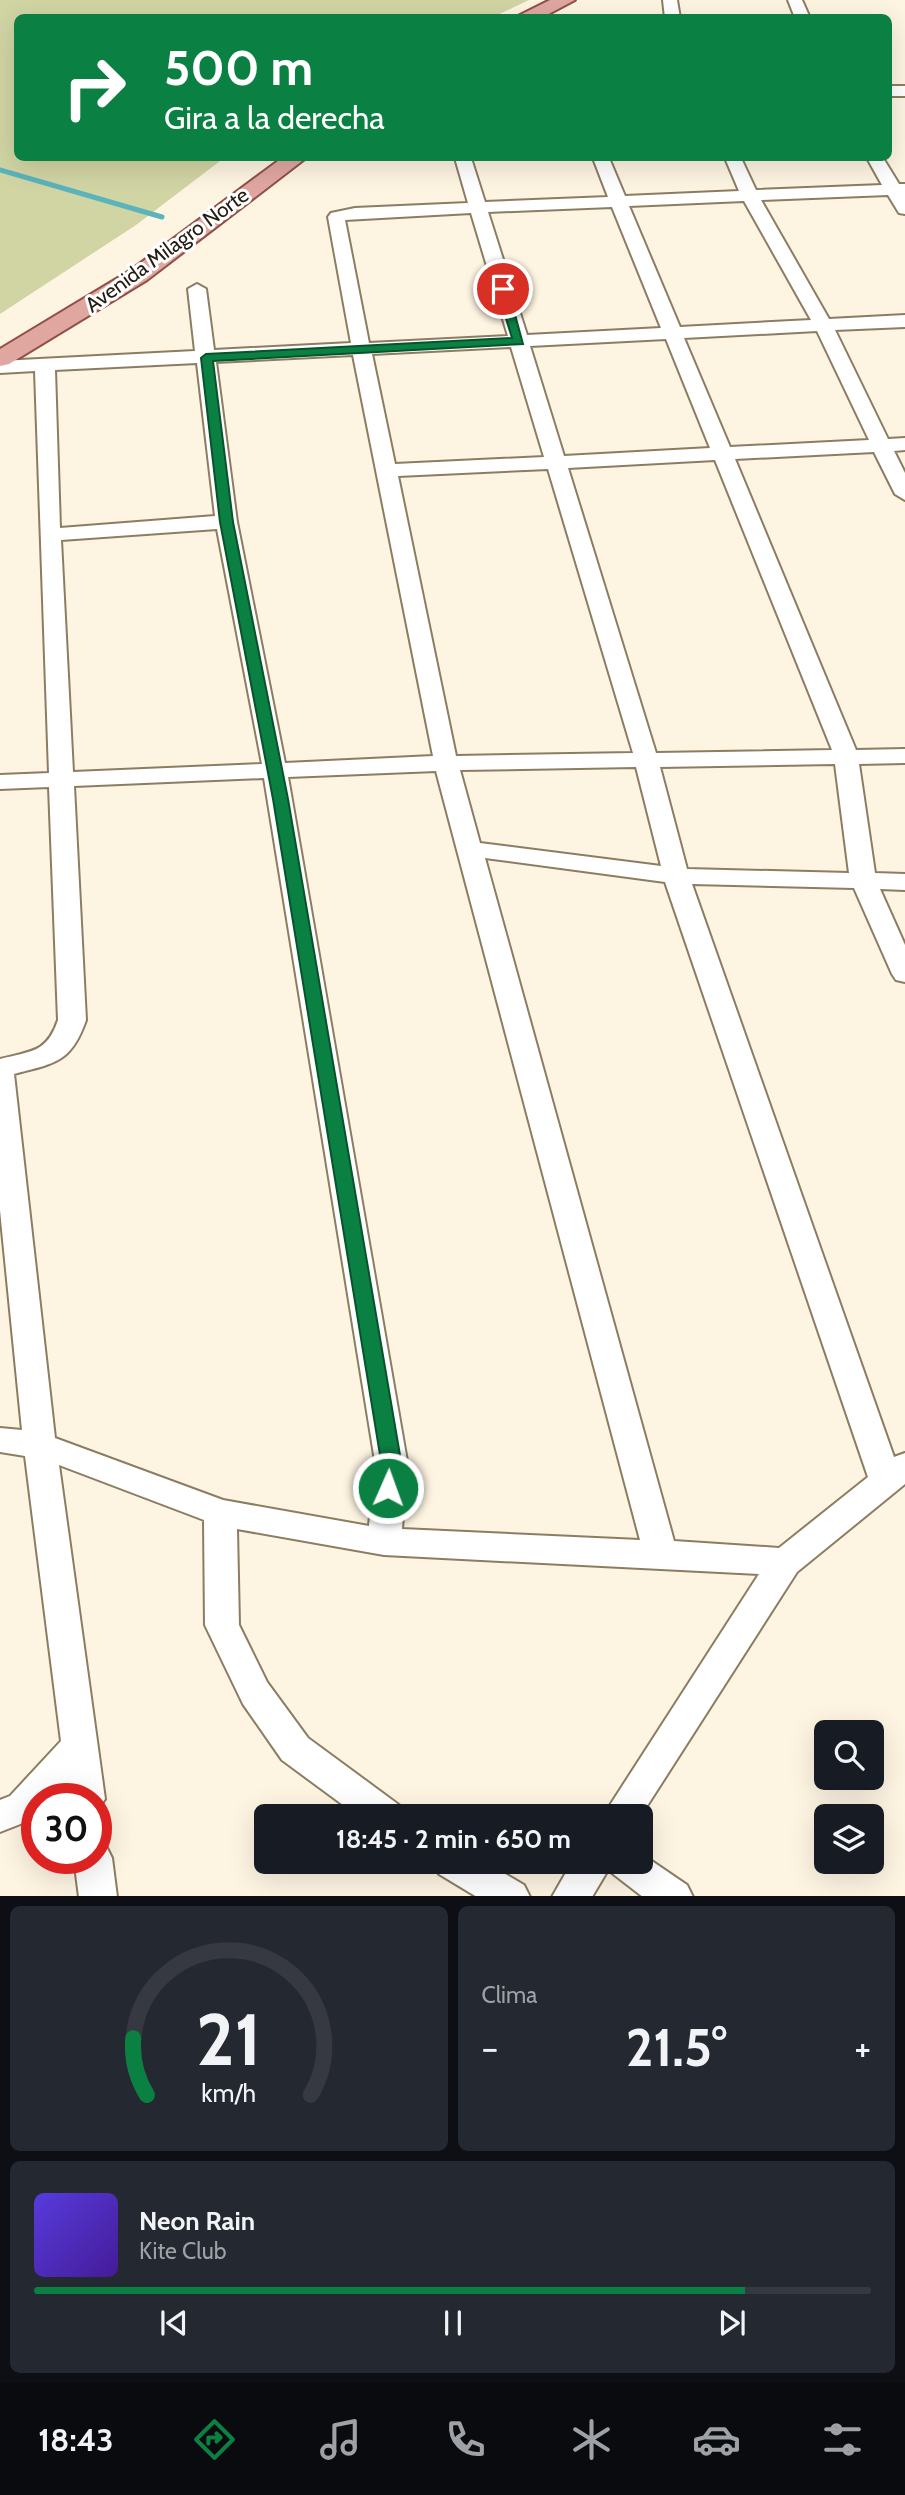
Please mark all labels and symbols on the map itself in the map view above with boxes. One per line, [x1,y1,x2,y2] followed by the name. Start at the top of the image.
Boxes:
[80,182,253,317] street label: Avenida Milagro Norte
[473,259,533,319] pin
[351,1451,425,1525] position arrow
[21,1783,112,1874] speed limit sign: 30

